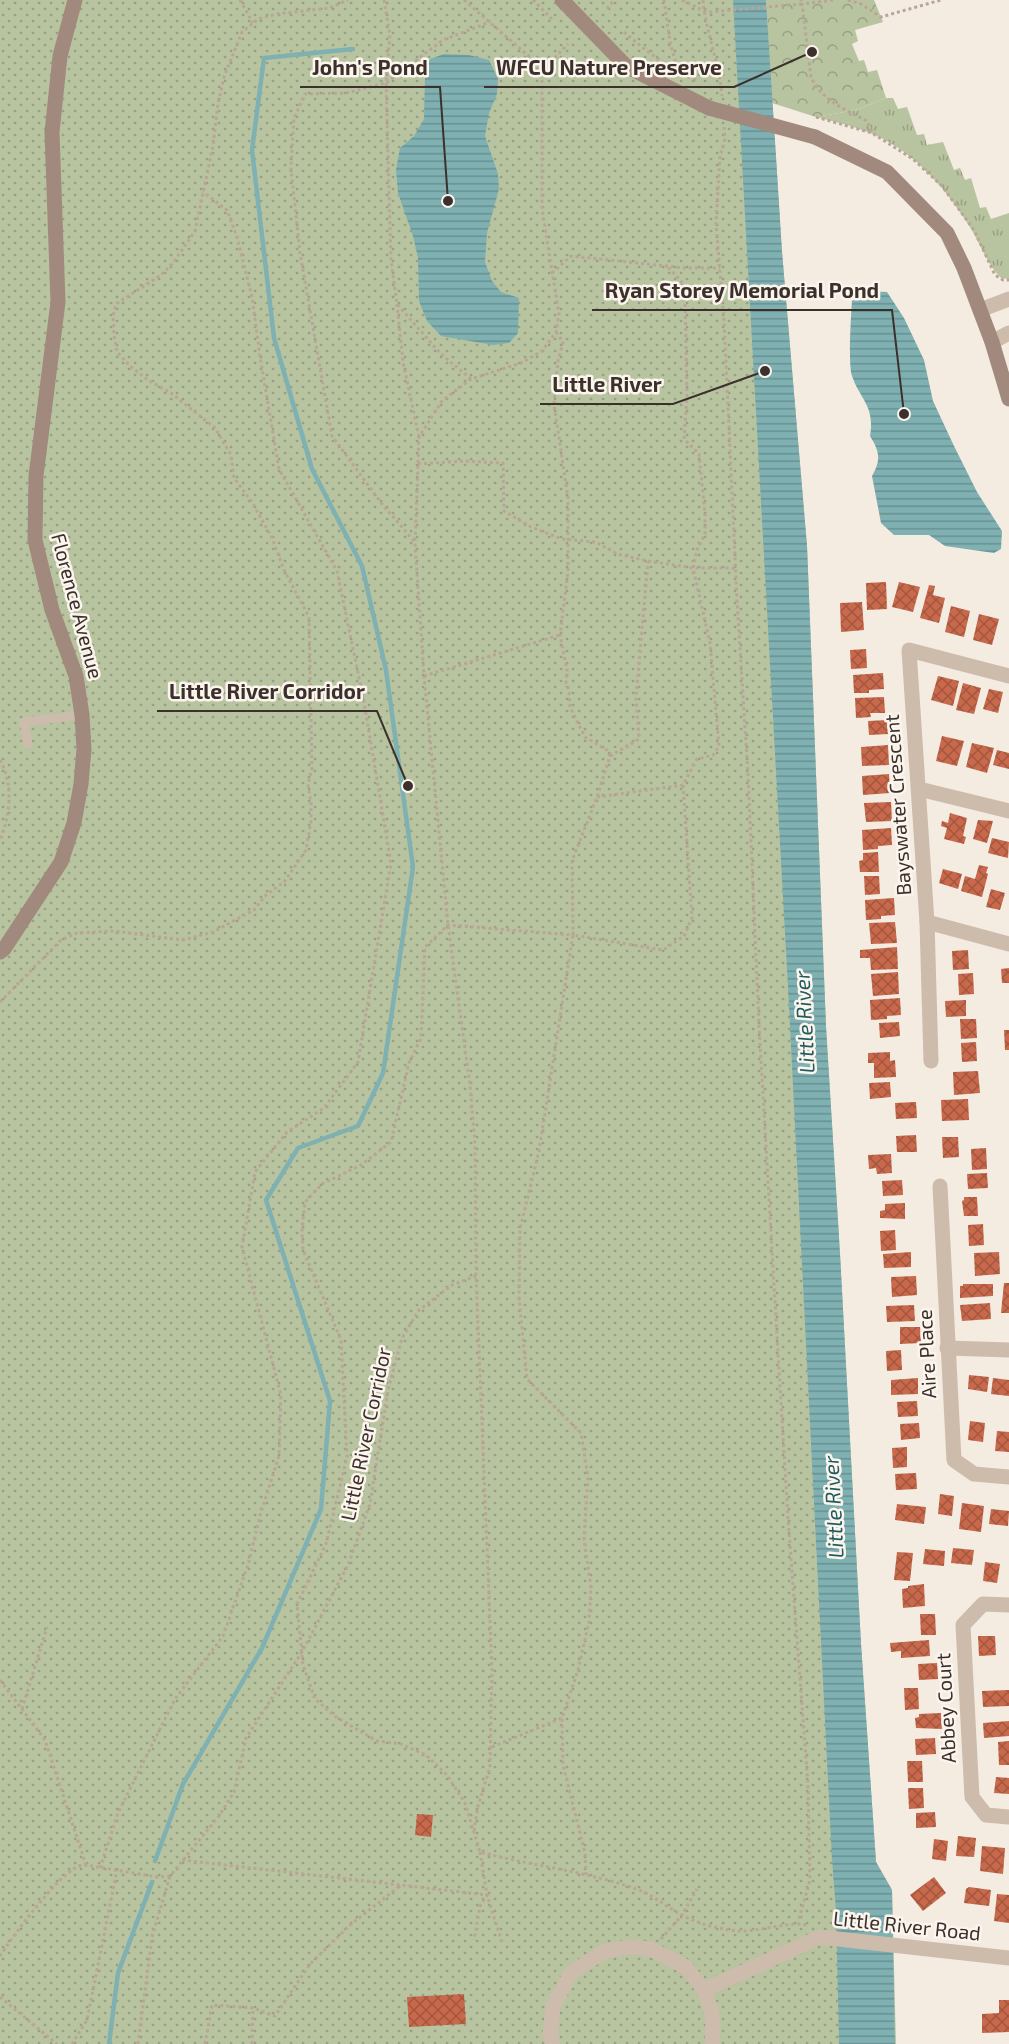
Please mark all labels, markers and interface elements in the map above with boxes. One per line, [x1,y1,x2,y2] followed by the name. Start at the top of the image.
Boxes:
[300,48,440,87] callout: John's Pond
[484,48,734,87] callout: WFCU Nature Preserve
[312,54,428,79] text: John's Pond
[496,54,722,79] text: WFCU Nature Preserve
[592,271,892,310] callout: Ryan Storey Memorial Pond
[605,277,879,303] text: Ryan Storey Memorial Pond
[540,365,673,404] callout: Little River
[552,371,662,396] text: Little River
[47,530,109,681] street label: Florence Avenue
[157,672,377,711] callout: Little River Corridor
[169,678,365,703] text: Little River Corridor
[879,713,915,896] street label: Bayswater Crescent
[788,969,819,1074] water label: Little River
[912,1309,940,1399] street label: Aire Place
[335,1345,395,1523] street label: Little River Corridor
[817,1454,848,1559] water label: Little River
[930,1652,960,1764] street label: Abbey Court
[832,1905,982,1945] street label: Little River Road

